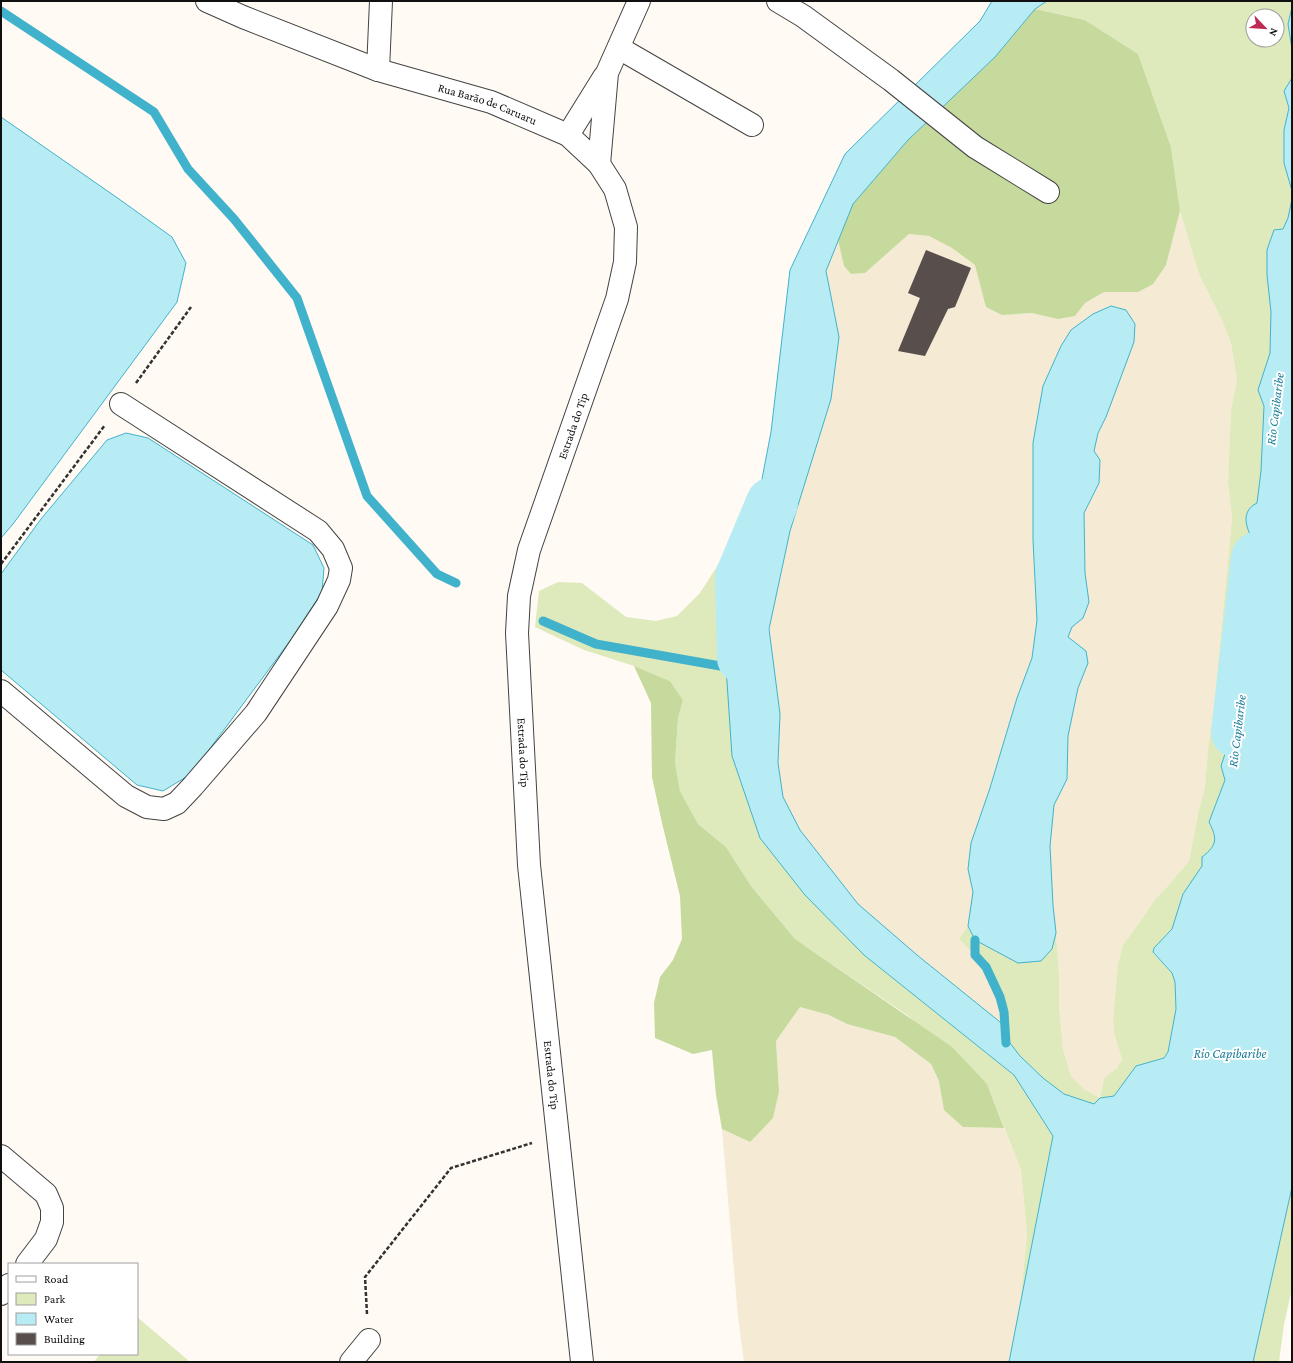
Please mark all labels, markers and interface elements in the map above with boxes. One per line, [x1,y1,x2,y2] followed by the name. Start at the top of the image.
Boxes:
[1245,8,1285,48] north arrow
[1267,26,1281,39] text: N
[436,80,539,128] street label: Rua Barão de Caruaru
[1263,372,1287,446] water label: Rio Capibaribe
[555,391,591,461] street label: Estrada do Tip
[1225,694,1249,768] water label: Rio Capibaribe
[514,717,532,788] street label: Estrada do Tip
[541,1040,562,1110] street label: Estrada do Tip
[1194,1046,1266,1061] water label: Rio Capibaribe
[8,1263,138,1355] legend
[44,1272,69,1286] text: Road
[44,1292,66,1306] text: Park
[44,1312,74,1326] text: Water
[44,1332,85,1346] text: Building

